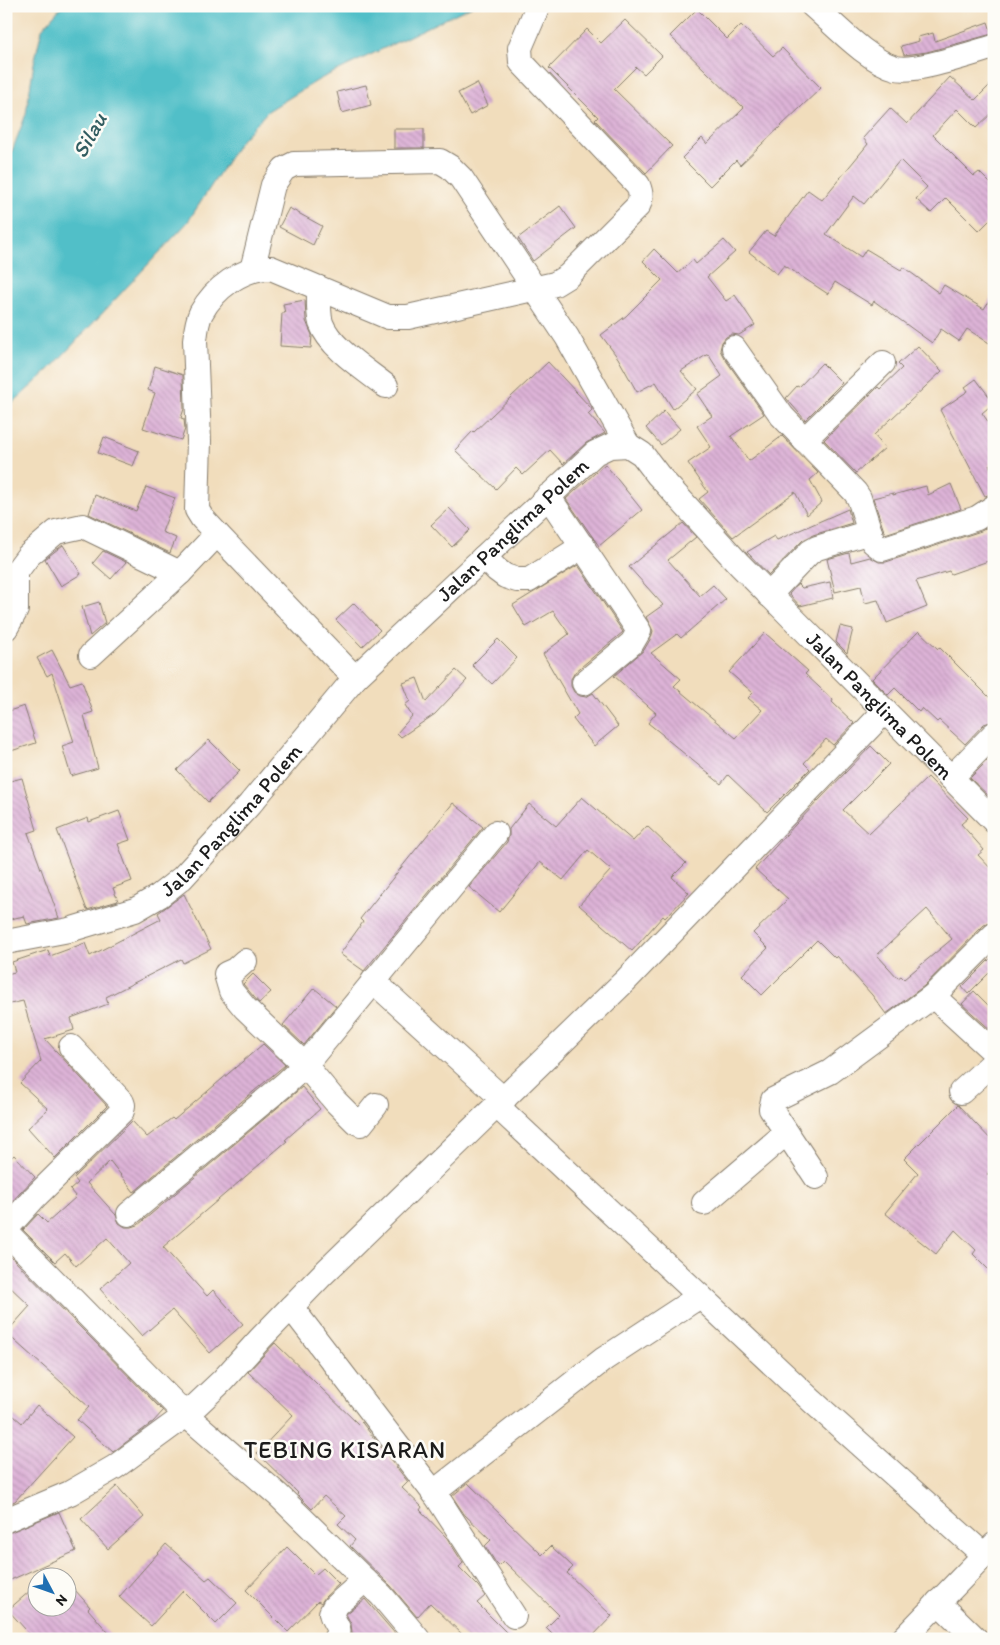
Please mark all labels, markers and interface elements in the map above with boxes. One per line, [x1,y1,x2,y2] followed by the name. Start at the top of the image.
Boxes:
[66,107,113,162] water label: Silau
[432,453,593,607] street label: Jalan Panglima Polem
[801,626,959,784] street label: Jalan Panglima Polem
[156,738,307,902] street label: Jalan Panglima Polem
[244,1435,446,1464] district label: TEBING KISARAN
[28,1568,78,1618] north arrow
[52,1591,71,1609] text: N

